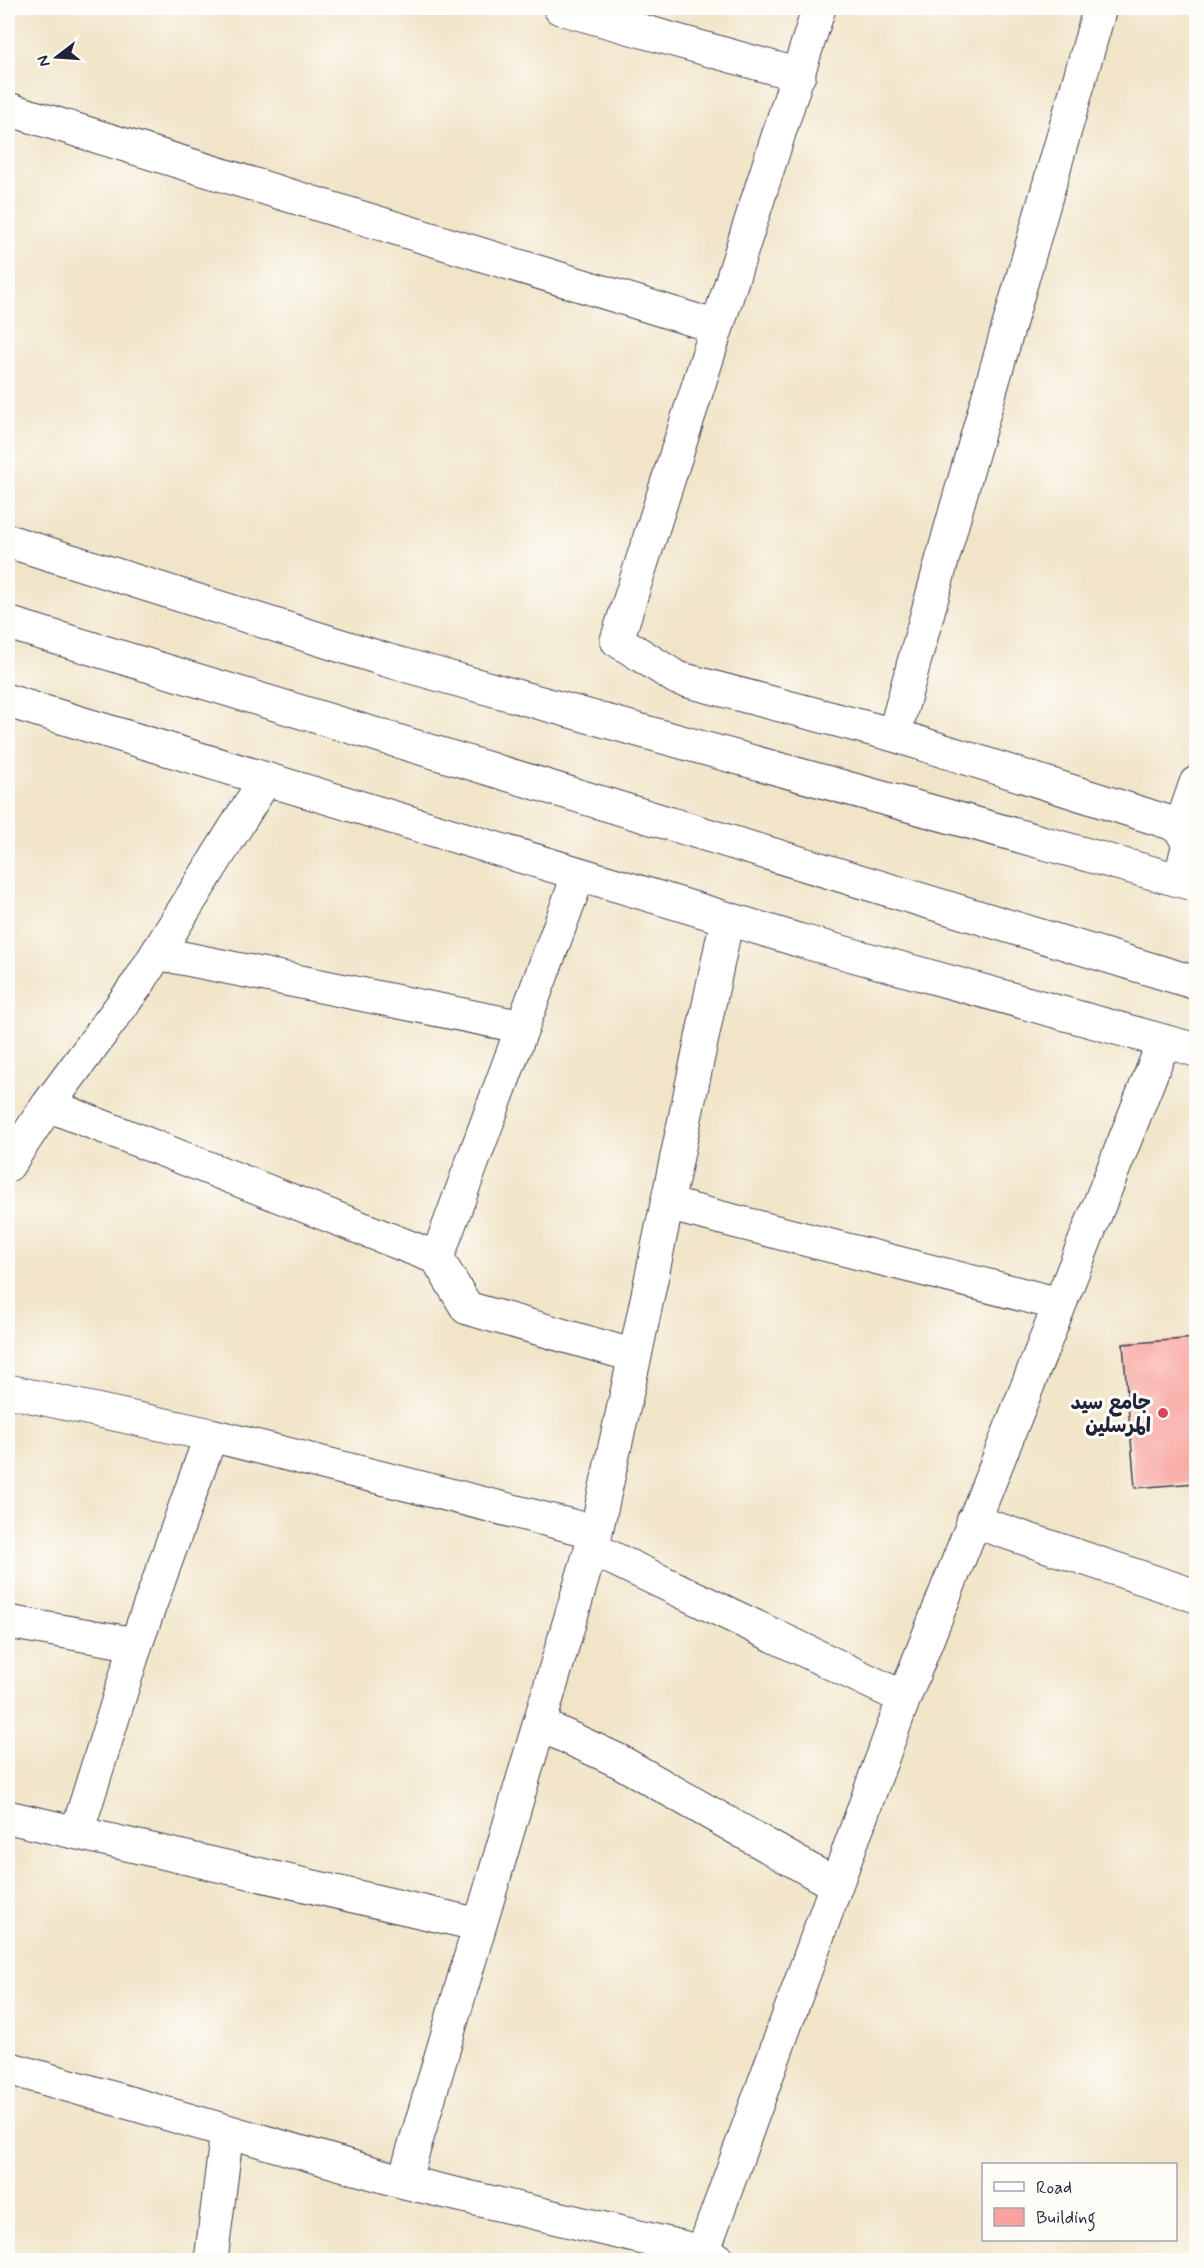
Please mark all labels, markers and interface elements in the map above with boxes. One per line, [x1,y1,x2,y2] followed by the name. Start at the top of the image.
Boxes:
[27,27,87,87] north arrow
[32,53,56,69] text: N
[1070,1390,1151,1440] place label: جامع سيد المرسلين
[1156,1406,1170,1420] marker: جامع سيد المرسلين
[982,2163,1177,2241] legend
[1036,2176,1072,2200] text: Road
[1036,2206,1096,2232] text: Building

